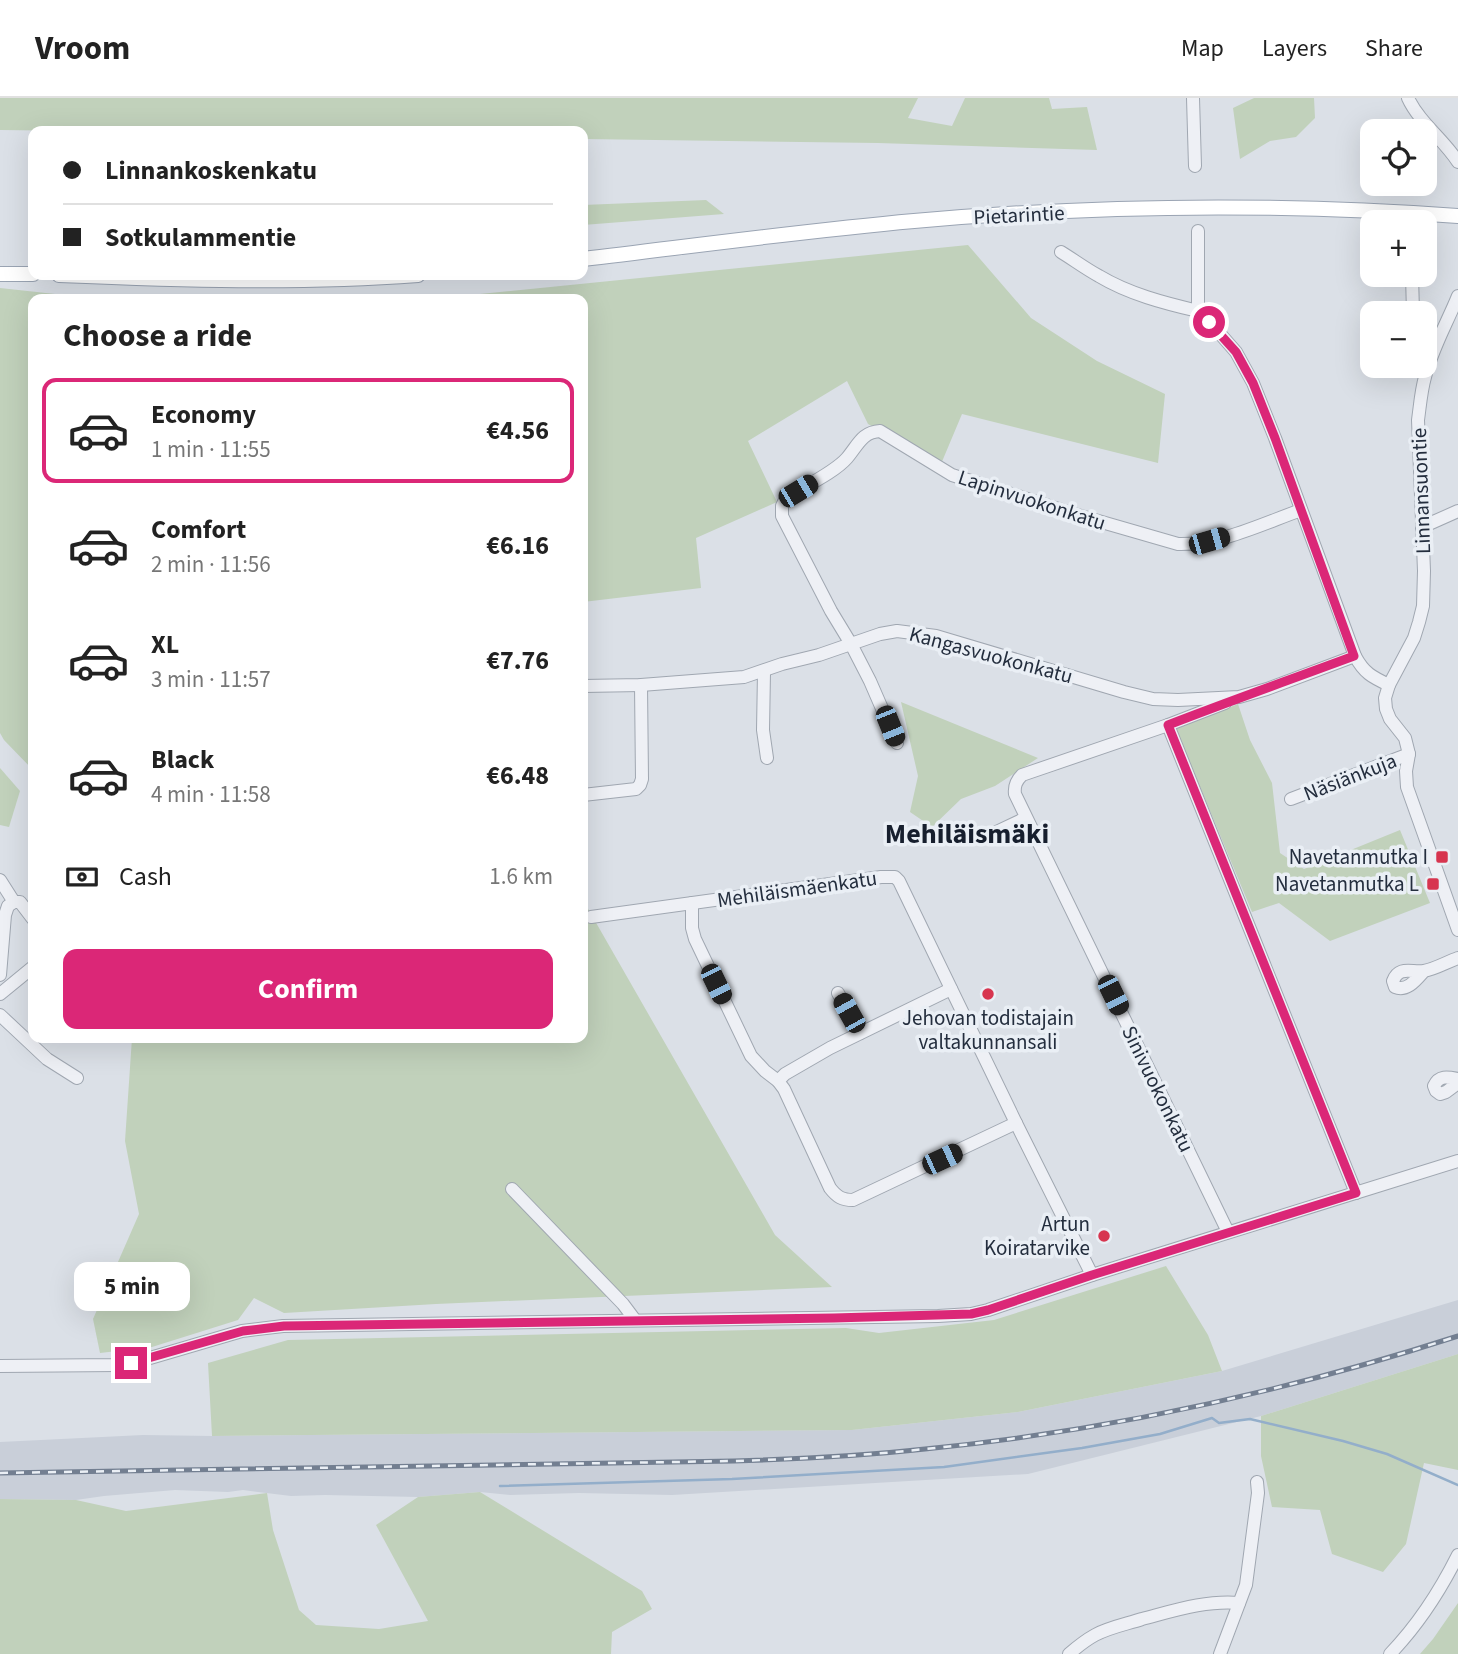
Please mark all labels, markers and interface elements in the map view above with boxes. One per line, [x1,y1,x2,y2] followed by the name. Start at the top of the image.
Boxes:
[35,25,130,72] text: Vroom
[1181,31,1224,66] text: Map
[1262,31,1327,66] text: Layers
[1365,31,1423,66] text: Share
[1360,119,1437,378] map controls
[1360,119,1437,196] button: locate
[105,152,317,189] text: Linnankoskenkatu
[973,198,1065,232] street label: Pietarintie
[1360,210,1437,287] button: +
[105,219,296,256] text: Sotkulammentie
[1360,301,1437,378] button: −
[1193,306,1225,338] route start
[63,313,252,359] text: Choose a ride
[151,396,256,433] text: Economy
[67,399,130,462] icon: car
[486,412,549,449] text: €4.56
[1404,427,1438,555] street label: Linnansuontie
[151,433,271,466] text: 1 min · 11:55
[954,462,1110,538] street label: Lapinvuokonkatu
[775,471,822,511] car
[151,511,246,548] text: Comfort
[67,514,130,577] icon: car
[1186,525,1233,557] car
[486,527,549,564] text: €6.16
[151,548,271,581] text: 2 min · 11:56
[906,619,1076,691] street label: Kangasvuokonkatu
[151,626,179,663] text: XL
[67,629,130,692] icon: car
[486,642,549,679] text: €7.76
[151,663,271,696] text: 3 min · 11:57
[873,703,908,749] car
[151,741,214,778] text: Black
[67,744,130,807] icon: car
[1299,746,1401,808] street label: Näsiänkuja
[486,757,549,794] text: €6.48
[151,778,271,811] text: 4 min · 11:58
[885,814,1049,854] district label: Mehiläismäki
[1289,842,1428,872] place label: Navetanmutka I
[1434,849,1450,865] marker: Navetanmutka I
[63,858,101,896] icon: cash
[119,858,172,895] text: Cash
[489,860,553,893] text: 1.6 km
[715,863,879,915] street label: Mehiläismäenkatu
[1275,869,1419,899] place label: Navetanmutka L
[1425,876,1441,892] marker: Navetanmutka L
[63,949,553,1029] button: Confirm
[698,961,735,1007] car
[1095,972,1132,1018] car
[980,986,996,1002] marker: Jehovan todistajain valtakunnansali
[830,990,869,1036] car
[902,1003,1074,1057] place label: Jehovan todistajain valtakunnansali
[1114,1021,1202,1157] street label: Sinivuokonkatu
[919,1141,966,1177] car
[984,1209,1090,1263] place label: Artun Koiratarvike
[1096,1228,1112,1244] marker: Artun Koiratarvike
[73,1262,189,1310] callout: 5 min
[104,1270,160,1303] text: 5 min
[115,1347,147,1379] route end

